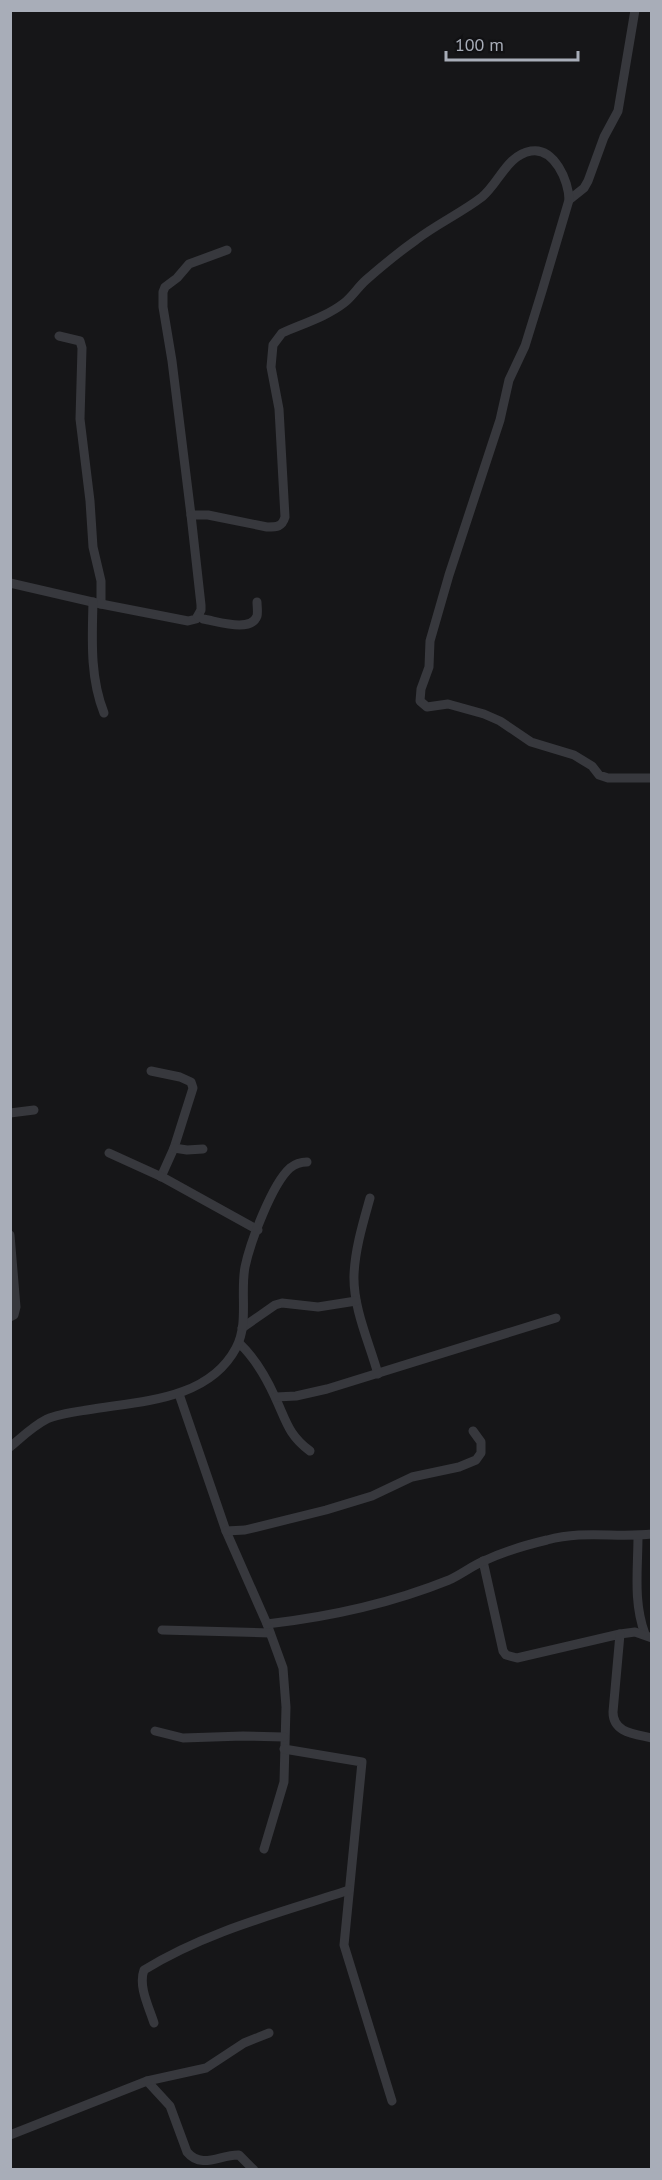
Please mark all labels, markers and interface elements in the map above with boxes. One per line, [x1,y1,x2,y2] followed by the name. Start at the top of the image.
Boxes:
[446,24,578,62] scale bar
[455,33,504,56] text: 100 m

